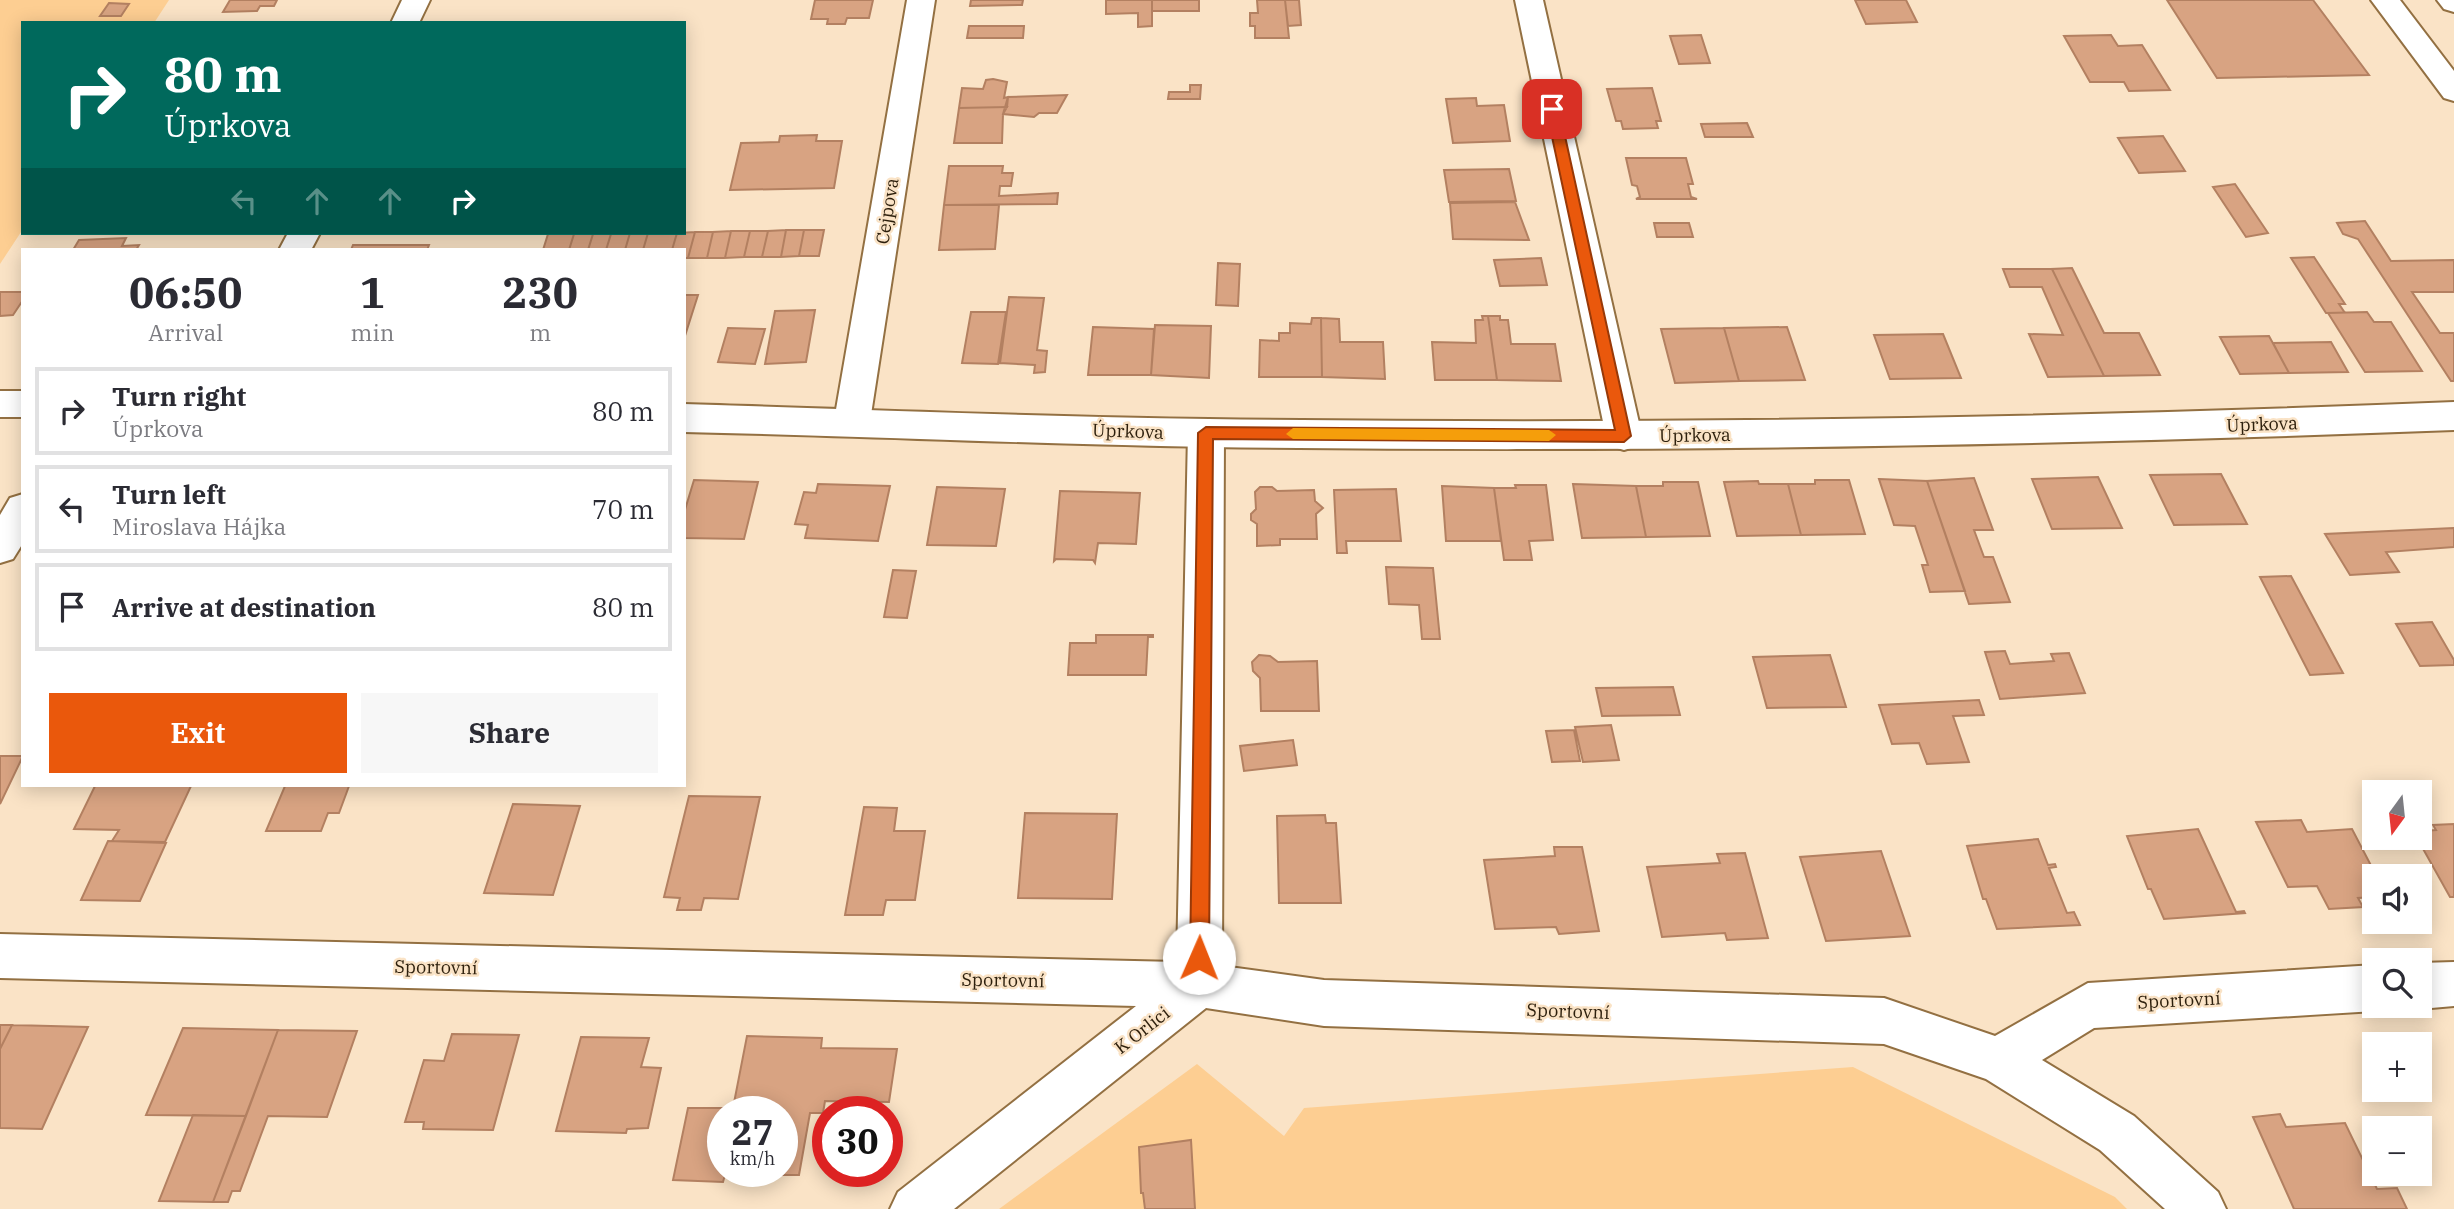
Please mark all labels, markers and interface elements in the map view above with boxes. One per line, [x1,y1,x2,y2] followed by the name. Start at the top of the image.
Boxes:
[164,42,282,105] text: 80 m
[49,49,140,140] icon: right
[1522,79,1582,139] pin
[1533,90,1571,128] icon: arrive
[164,104,291,146] text: Úprkova
[870,176,904,246] street label: Cejpova
[225,182,263,220] icon: left
[298,182,336,220] icon: ahead
[371,182,409,220] icon: ahead
[444,182,482,220] icon: right
[129,265,243,320] text: 06:50
[360,265,385,320] text: 1
[502,265,578,320] text: 230
[148,317,223,347] text: Arrival
[351,317,394,347] text: min
[529,317,551,347] text: m
[112,379,246,413] text: Turn right
[53,392,91,430] icon: right
[592,394,654,428] text: 80 m
[2226,411,2298,437] street label: Úprkova
[112,413,204,443] text: Úprkova
[1092,418,1164,444] street label: Úprkova
[1659,423,1731,447] street label: Úprkova
[112,477,226,511] text: Turn left
[53,490,91,528] icon: left
[592,492,654,526] text: 70 m
[112,511,286,541] text: Miroslava Hájka
[53,588,91,626] icon: arrive
[112,590,376,624] text: Arrive at destination
[592,590,654,624] text: 80 m
[49,693,347,773] button: Exit
[361,693,658,773] button: Share
[2362,780,2432,850] north arrow
[2362,780,2432,1186] map controls
[2362,864,2432,934] button: sound
[1162,921,1236,995] position arrow
[2362,948,2432,1018] button: search
[394,955,478,979] street label: Sportovní
[961,968,1045,992] street label: Sportovní
[2137,986,2221,1014] street label: Sportovní
[1526,998,1610,1024] street label: Sportovní
[1110,1001,1174,1059] street label: K Orlici
[2362,1032,2432,1102] button: +
[812,1096,903,1187] speed limit sign: 30
[731,1109,774,1155] text: 27
[2362,1116,2432,1186] button: −
[730,1147,775,1170] text: km/h

